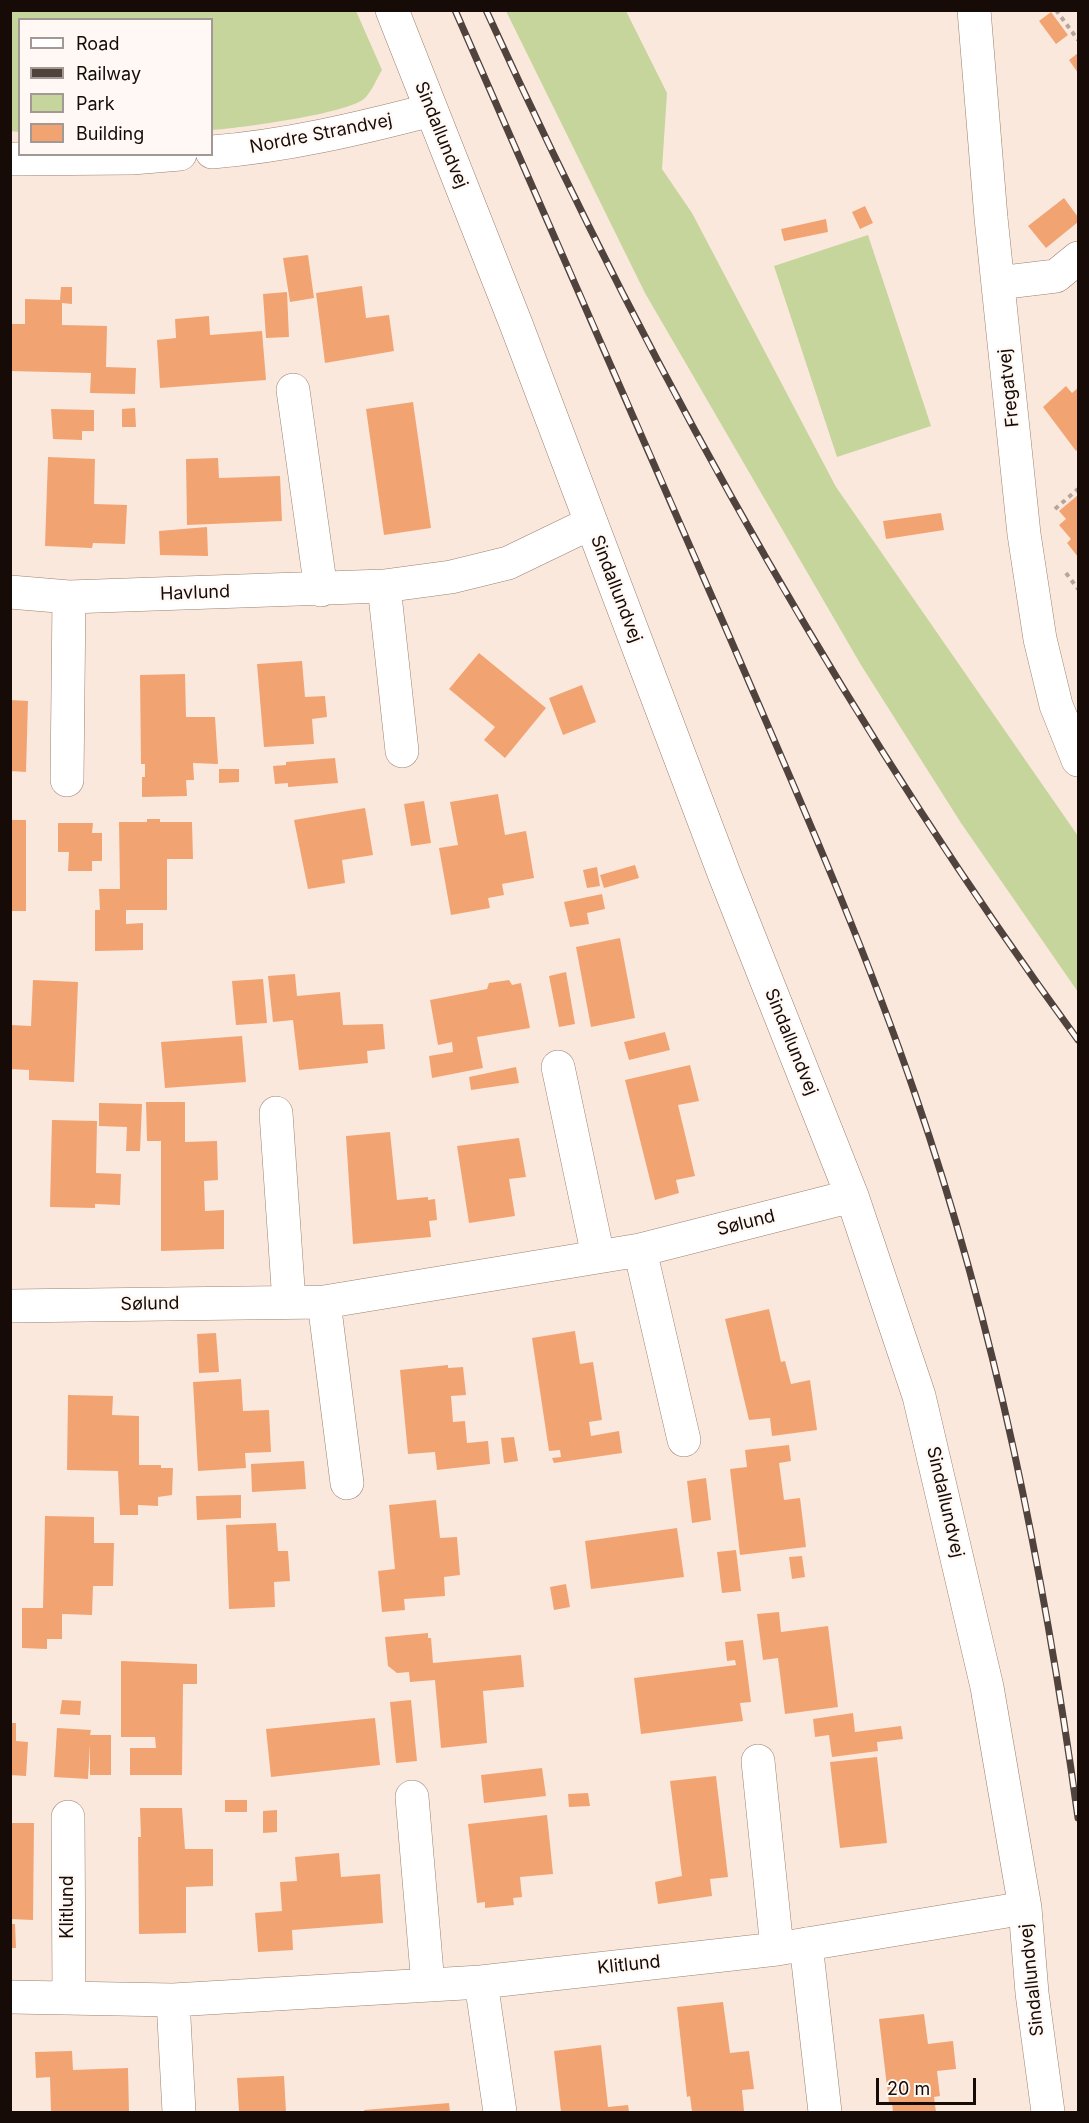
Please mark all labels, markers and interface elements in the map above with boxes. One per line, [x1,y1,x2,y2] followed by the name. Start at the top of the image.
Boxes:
[18,18,213,156] legend
[76,33,119,54] text: Road
[76,63,141,84] text: Railway
[410,78,472,192] street label: Sindallundvej
[76,93,115,114] text: Park
[248,110,394,158] street label: Nordre Strandvej
[76,123,144,144] text: Building
[994,348,1024,428] street label: Fregatvej
[586,532,646,646] street label: Sindallundvej
[160,581,230,605] street label: Havlund
[760,985,822,1099] street label: Sindallundvej
[715,1205,777,1241] street label: Sølund
[120,1293,180,1315] street label: Sølund
[922,1444,968,1560] street label: Sindallundvej
[57,1875,79,1939] street label: Klitlund
[1015,1922,1049,2038] street label: Sindallundvej
[596,1951,662,1979] street label: Klitlund
[879,2066,980,2104] scale bar
[887,2078,930,2099] text: 20 m

